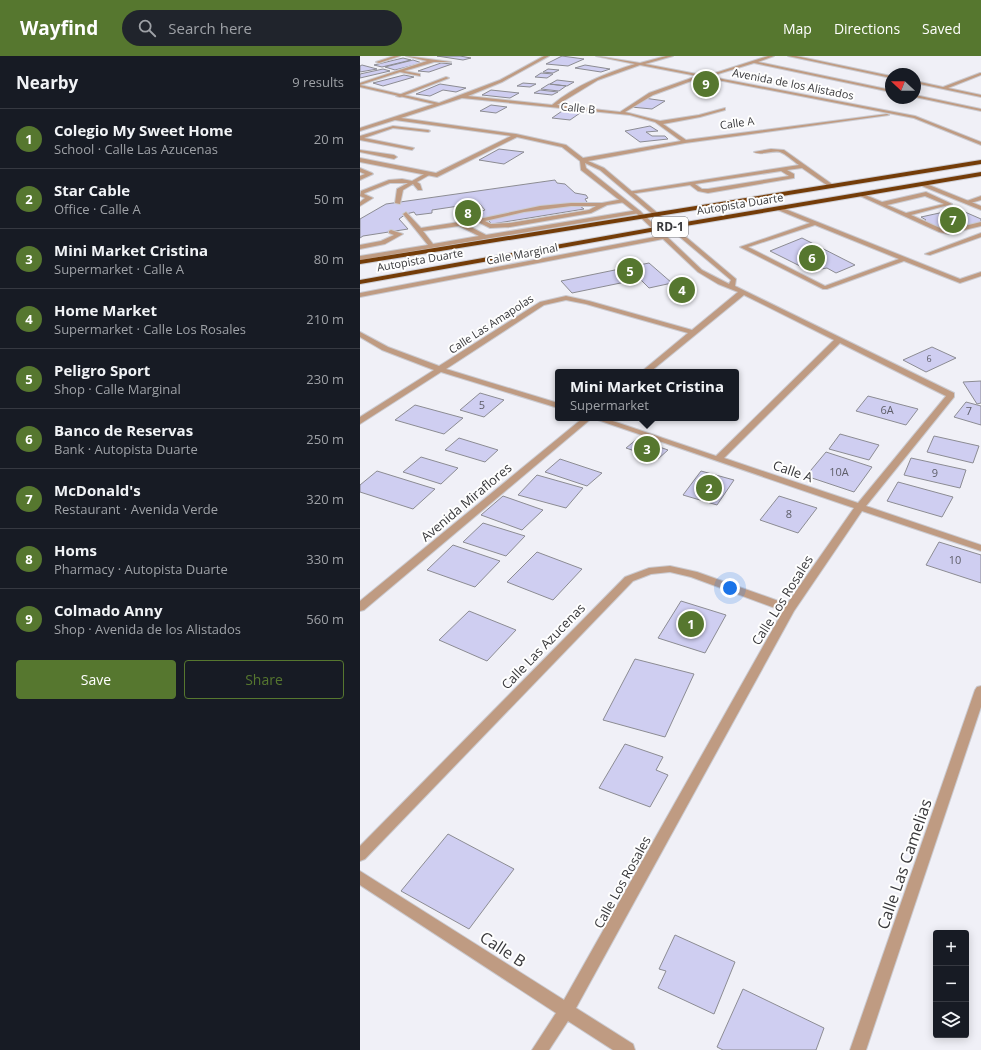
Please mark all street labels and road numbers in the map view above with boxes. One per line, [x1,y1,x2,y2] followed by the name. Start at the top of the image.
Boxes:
[731,64,855,103] street label: Avenida de los Alistados
[560,98,596,117] street label: Calle B
[719,113,755,132] street label: Calle A
[696,189,784,218] street label: Autopista Duarte
[652,217,688,237] road number: RD-1
[485,239,559,268] street label: Calle Marginal
[376,245,464,274] street label: Autopista Duarte
[445,291,536,357] street label: Calle Las Amapolas
[771,456,816,486] street label: Calle A
[417,459,515,545] street label: Avenida Miraflores
[747,552,817,648] street label: Calle Los Rosales
[497,599,589,693] street label: Calle Las Azucenas
[871,796,937,932] street label: Calle Las Camelias
[589,833,655,931] street label: Calle Los Rosales
[476,926,530,972] street label: Calle B

